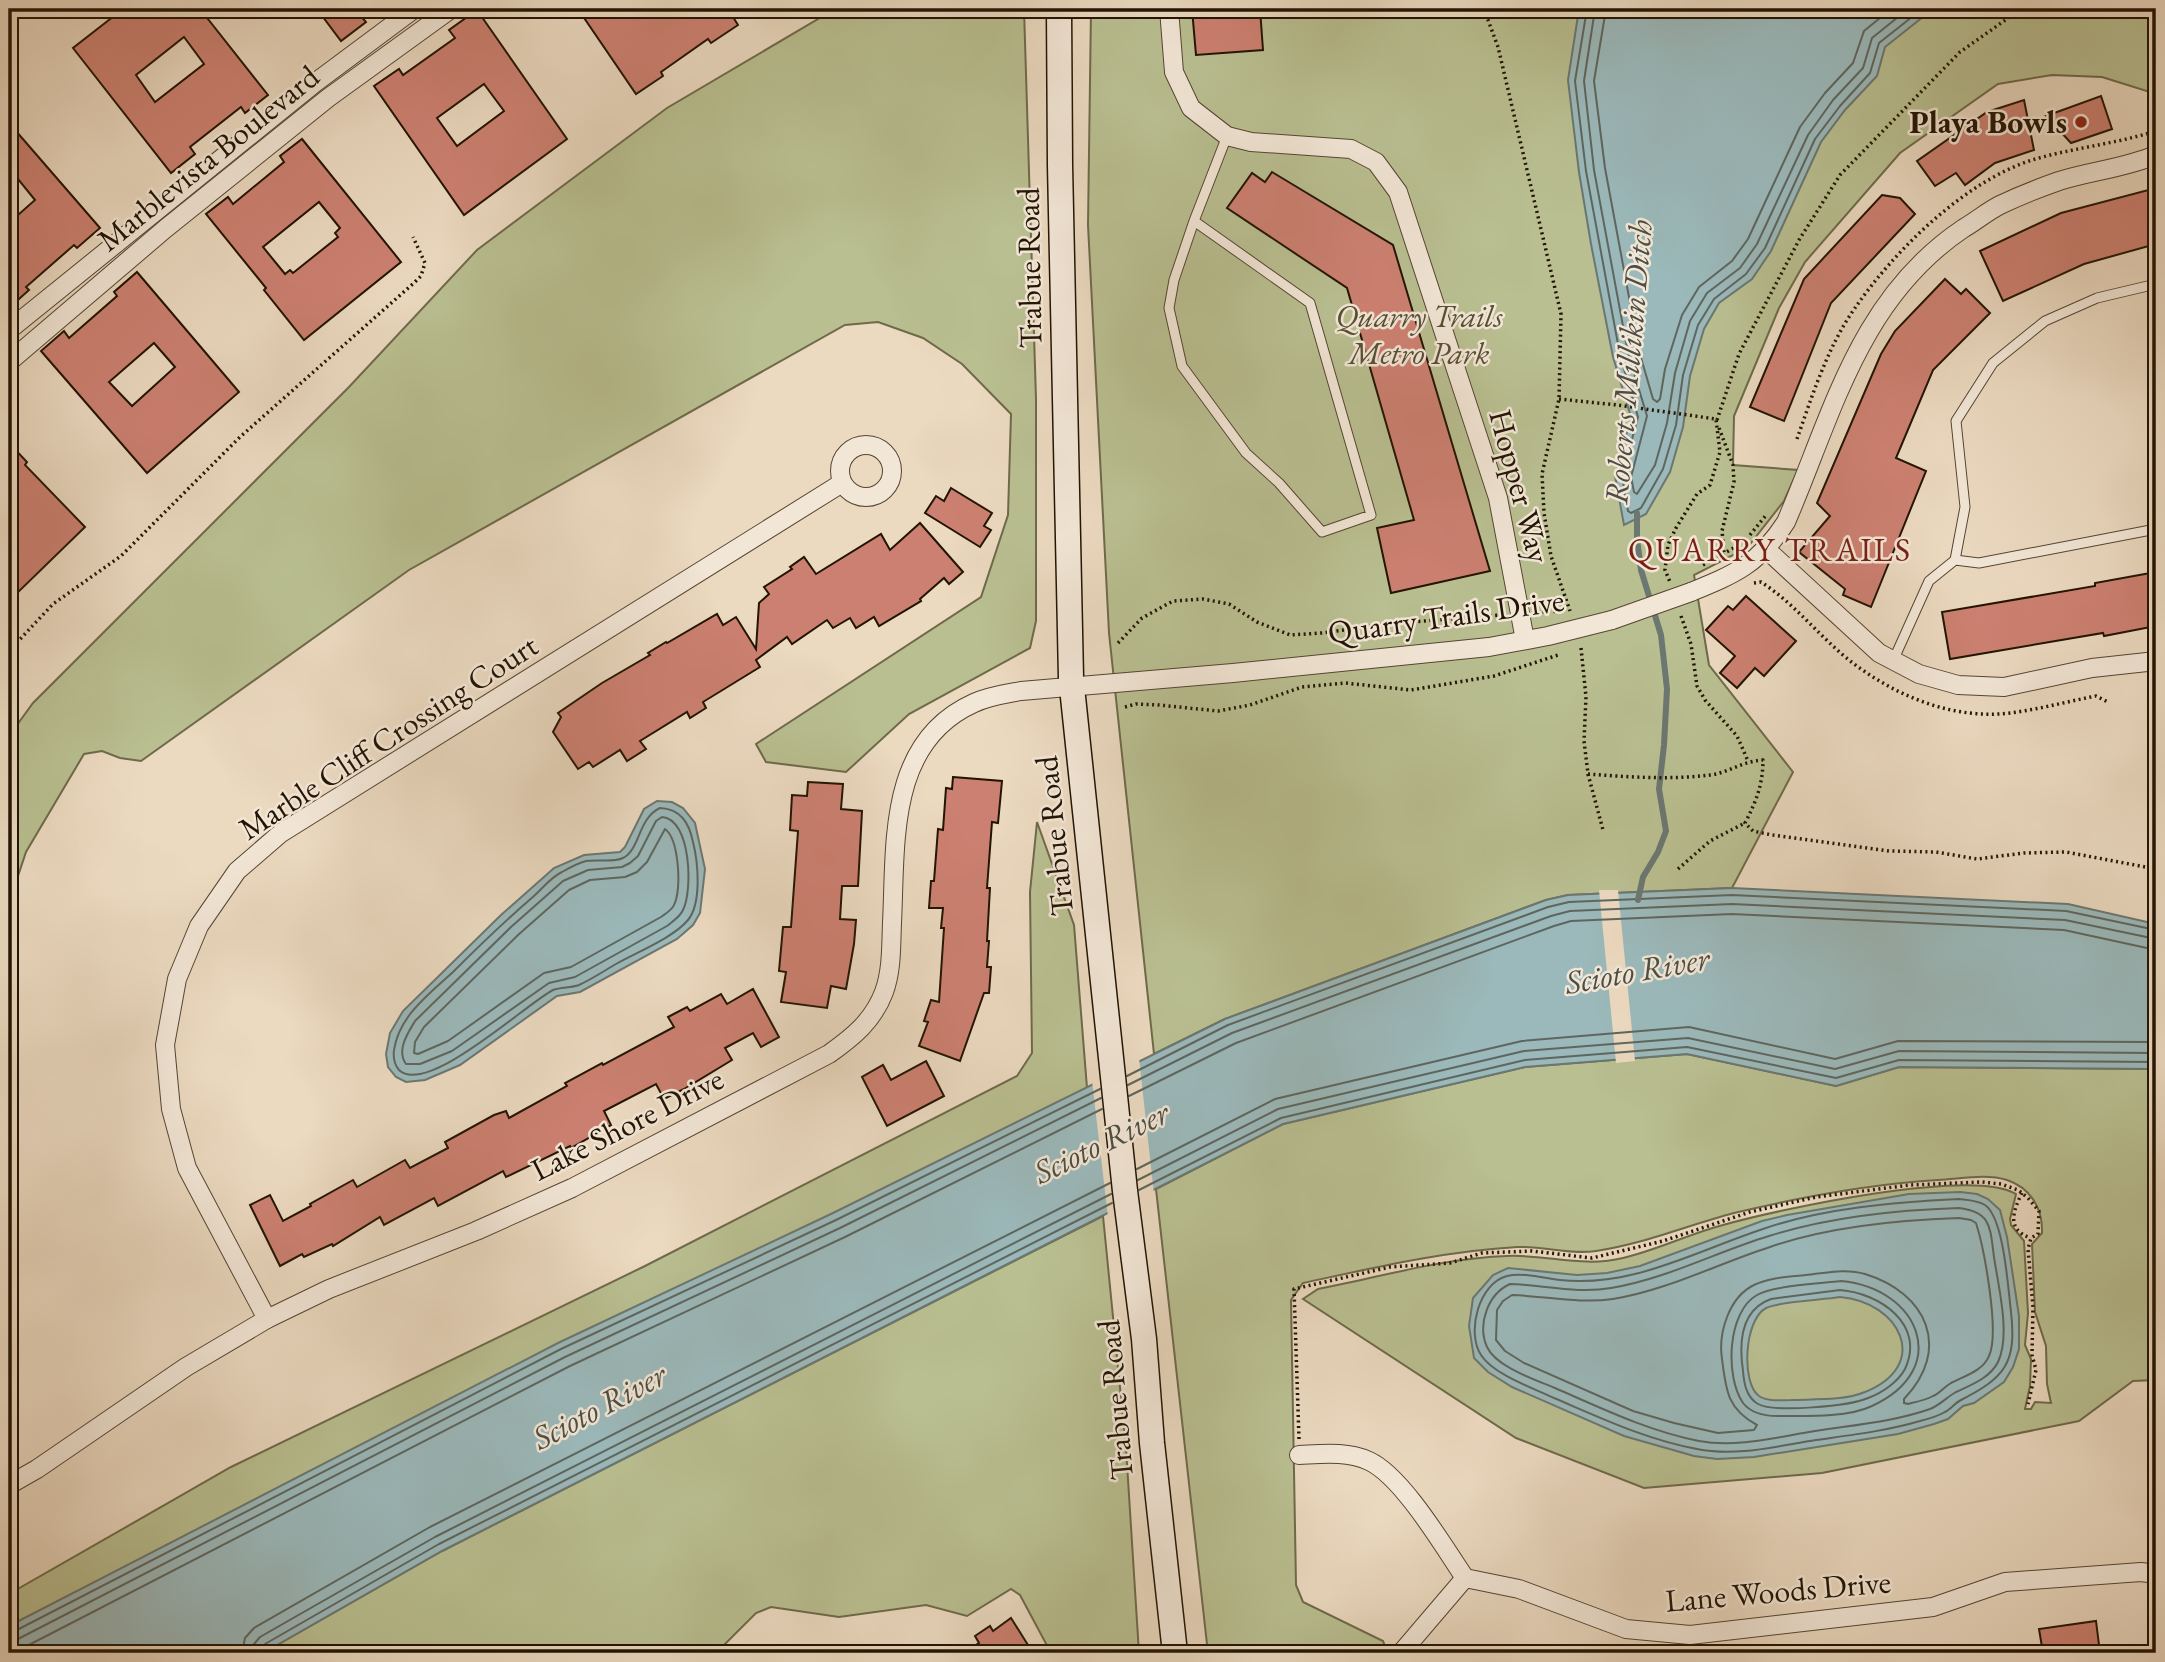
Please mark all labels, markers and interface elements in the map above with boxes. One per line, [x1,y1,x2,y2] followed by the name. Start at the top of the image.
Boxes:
[88,55,328,261] street label: Marblevista Boulevard
[1909,101,2067,143] place label: Playa Bowls
[2073,114,2089,130] marker: Playa Bowls
[1007,186,1051,349] street label: Trabue Road
[1594,218,1662,506] water label: Roberts Millikin Ditch
[1335,295,1503,374] park label: Quarry Trails Metro Park
[1479,405,1561,568] street label: Hopper Way
[1628,528,1912,571] district label: QUARRY TRAILS
[1325,579,1567,653] street label: Quarry Trails Drive
[230,625,546,849] street label: Marble Cliff Crossing Court
[1025,753,1083,918] street label: Trabue Road
[1561,936,1714,1004] water label: Scioto River
[524,1058,730,1190] street label: Lake Shore Drive
[1025,1090,1177,1194] water label: Scioto River
[1087,1317,1143,1482] street label: Trabue Road
[524,1352,675,1460] water label: Scioto River
[1663,1560,1893,1622] street label: Lane Woods Drive

